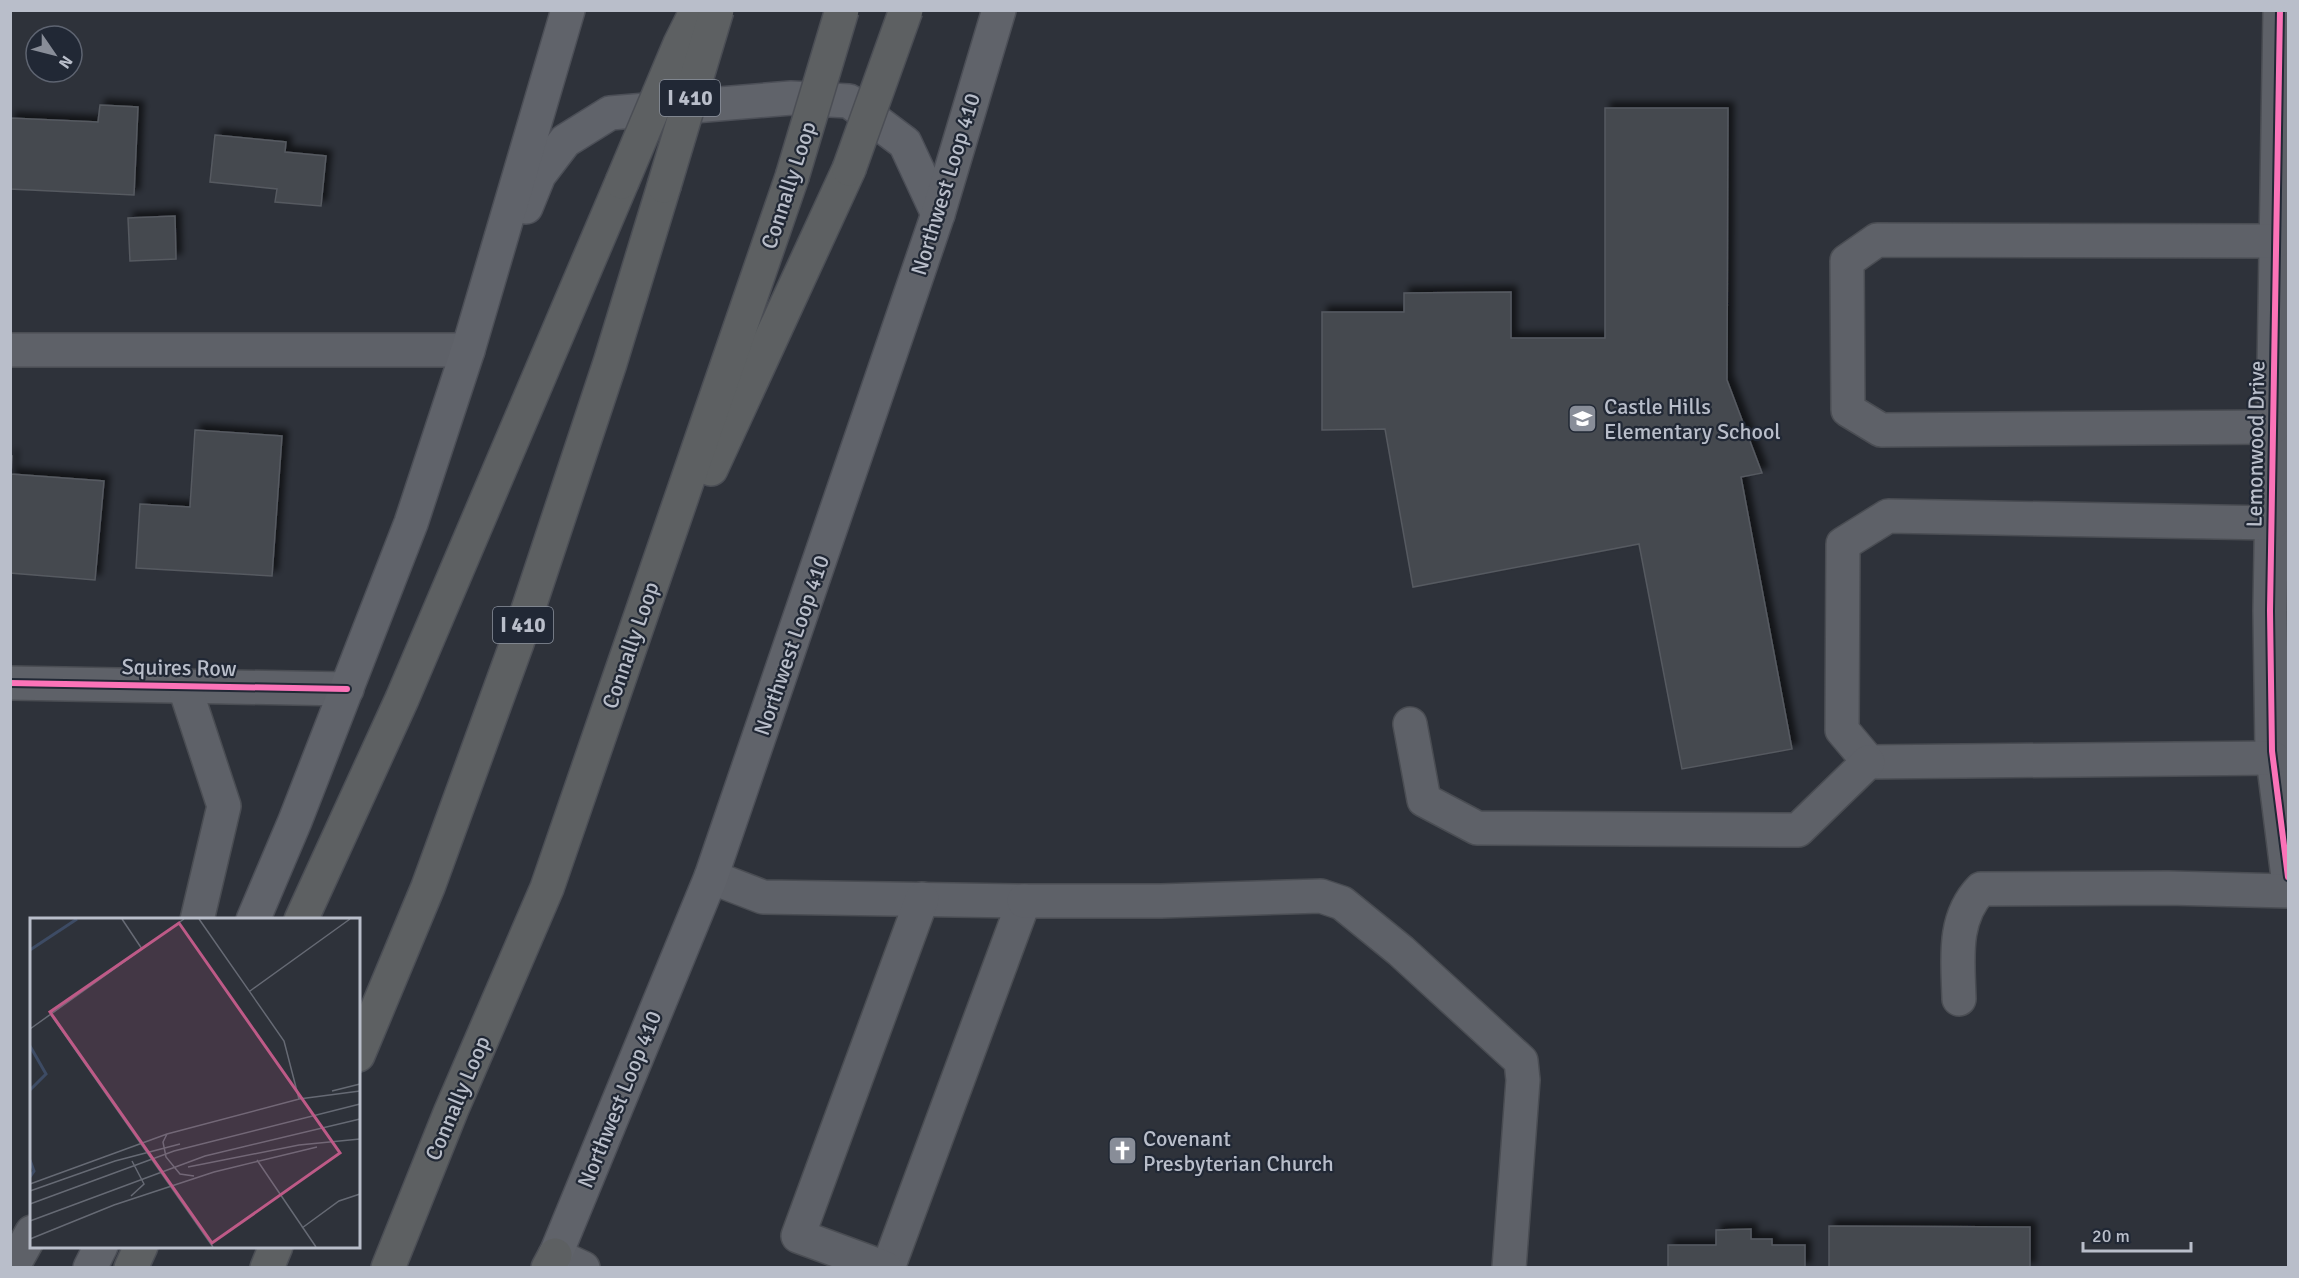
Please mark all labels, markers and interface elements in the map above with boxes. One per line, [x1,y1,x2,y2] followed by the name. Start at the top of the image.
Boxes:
[24,24,84,84] north arrow
[54,52,77,72] text: N
[660,80,720,116] road number: I 410
[905,90,986,278] street label: Northwest Loop 410
[755,118,822,252] street label: Connally Loop
[2241,360,2270,528] street label: Lemonwood Drive
[1604,393,1781,445] place label: Castle Hills Elementary School
[1567,403,1599,435] school or university icon: Castle Hills Elementary School
[748,551,835,739] street label: Northwest Loop 410
[596,578,665,712] street label: Connally Loop
[493,607,553,643] road number: I 410
[121,653,237,682] street label: Squires Row
[30,918,360,1248] inset map
[572,1007,667,1192] street label: Northwest Loop 410
[419,1032,496,1165] street label: Connally Loop
[1143,1125,1334,1177] place label: Covenant Presbyterian Church
[1106,1135,1138,1167] church icon: Covenant Presbyterian Church
[2083,1215,2191,1253] scale bar
[2092,1225,2130,1247] text: 20 m

